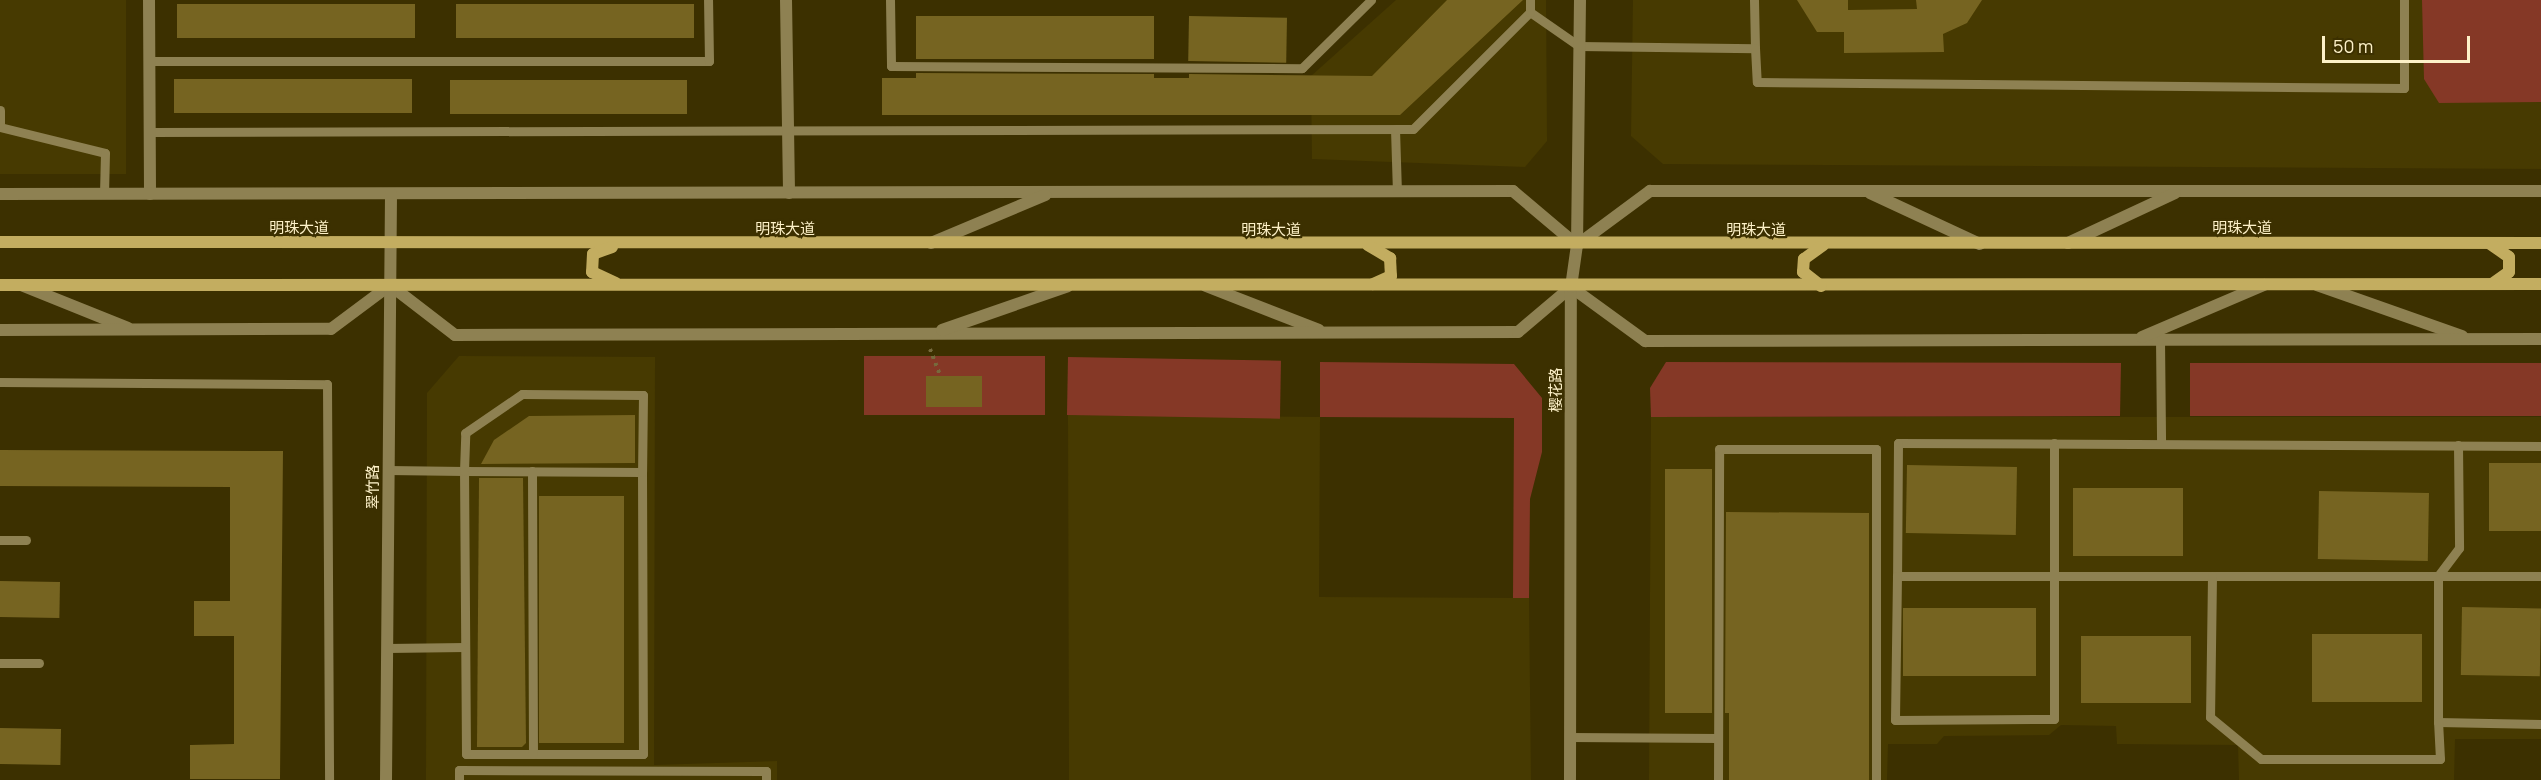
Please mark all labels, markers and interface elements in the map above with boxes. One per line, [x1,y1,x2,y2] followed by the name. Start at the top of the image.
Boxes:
[2325,24,2474,62] scale bar
[2333,34,2373,58] text: 50 m
[269,219,329,237] street label: 明珠大道
[2212,219,2272,237] street label: 明珠大道
[755,220,815,238] street label: 明珠大道
[1241,221,1301,239] street label: 明珠大道
[1726,221,1786,239] street label: 明珠大道
[1547,368,1565,412] street label: 樱花路
[364,465,382,509] street label: 翠竹路

